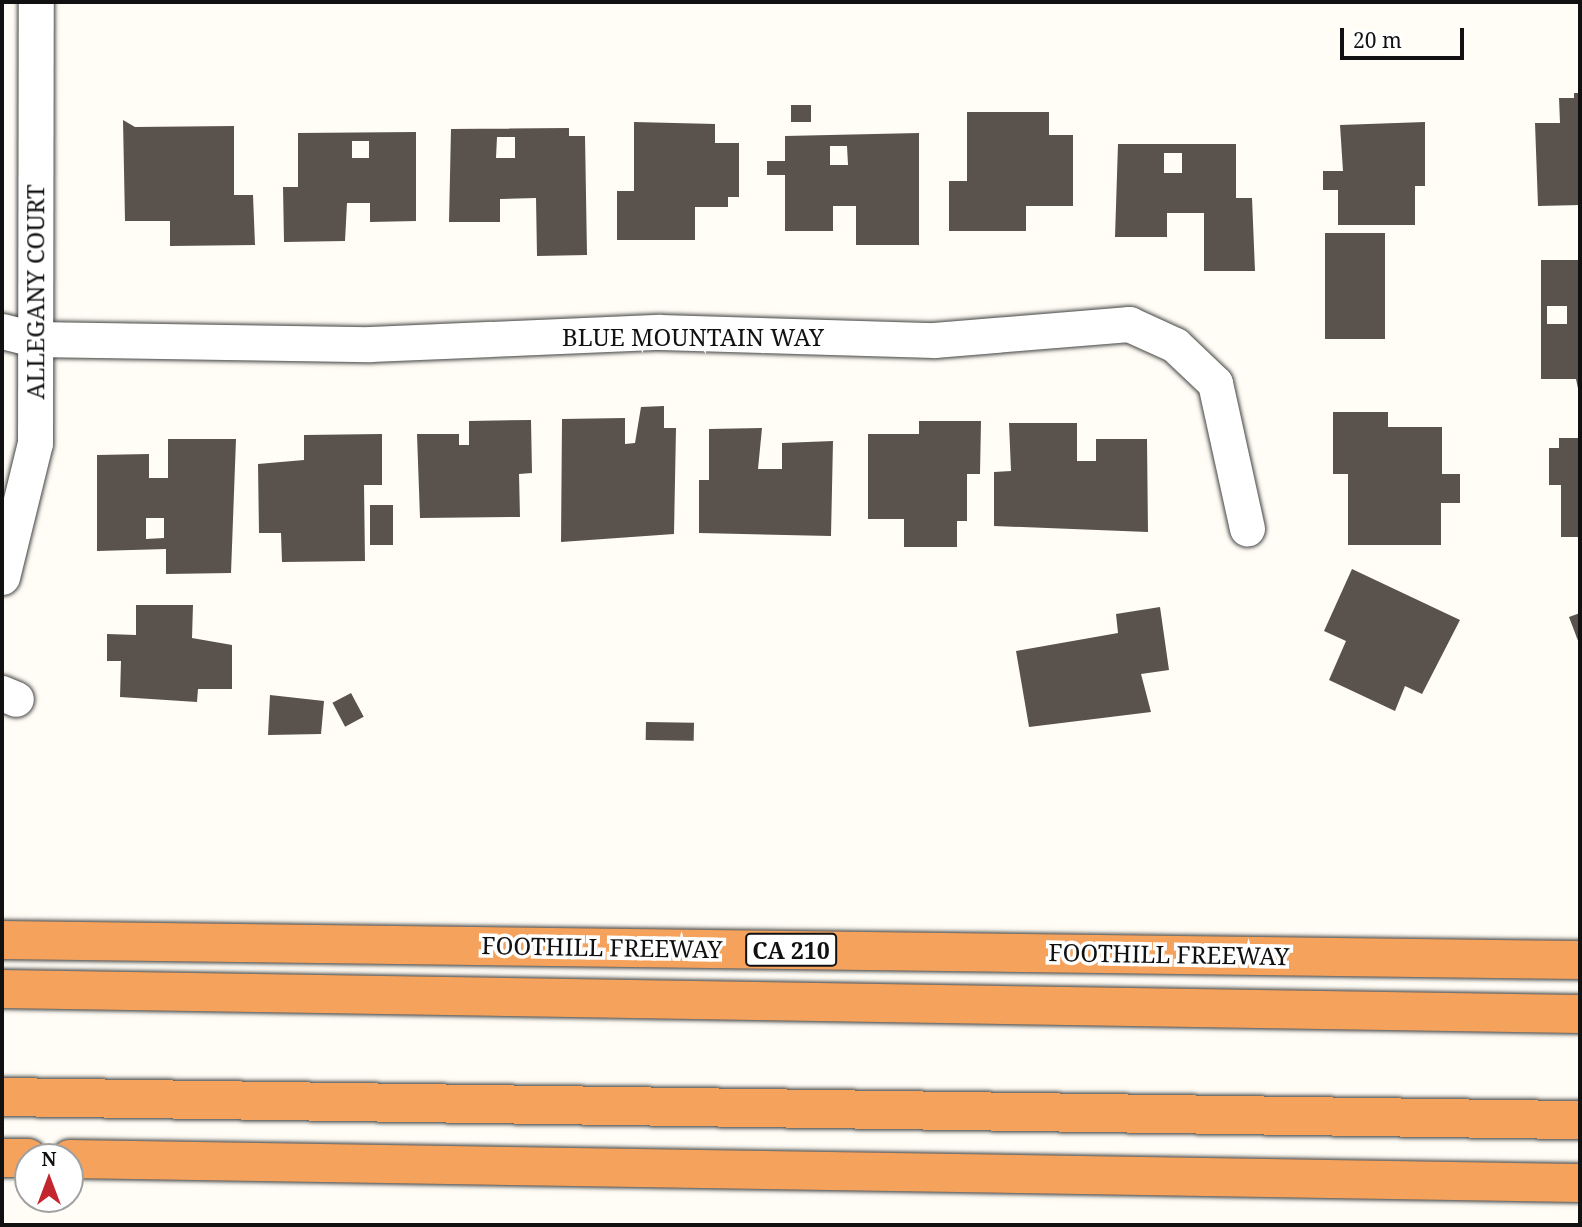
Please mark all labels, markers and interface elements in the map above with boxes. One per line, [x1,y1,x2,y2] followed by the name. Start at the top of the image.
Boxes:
[1344,14,1468,58] scale bar
[1353,26,1402,54] text: 20 m
[21,184,49,400] street label: ALLEGANY COURT
[562,323,824,351] street label: BLUE MOUNTAIN WAY
[481,930,723,964] street label: FOOTHILL FREEWAY
[744,931,838,970] road number: CA 210
[1048,937,1290,971] street label: FOOTHILL FREEWAY
[14,1143,84,1213] north arrow
[42,1146,56,1172] text: N

